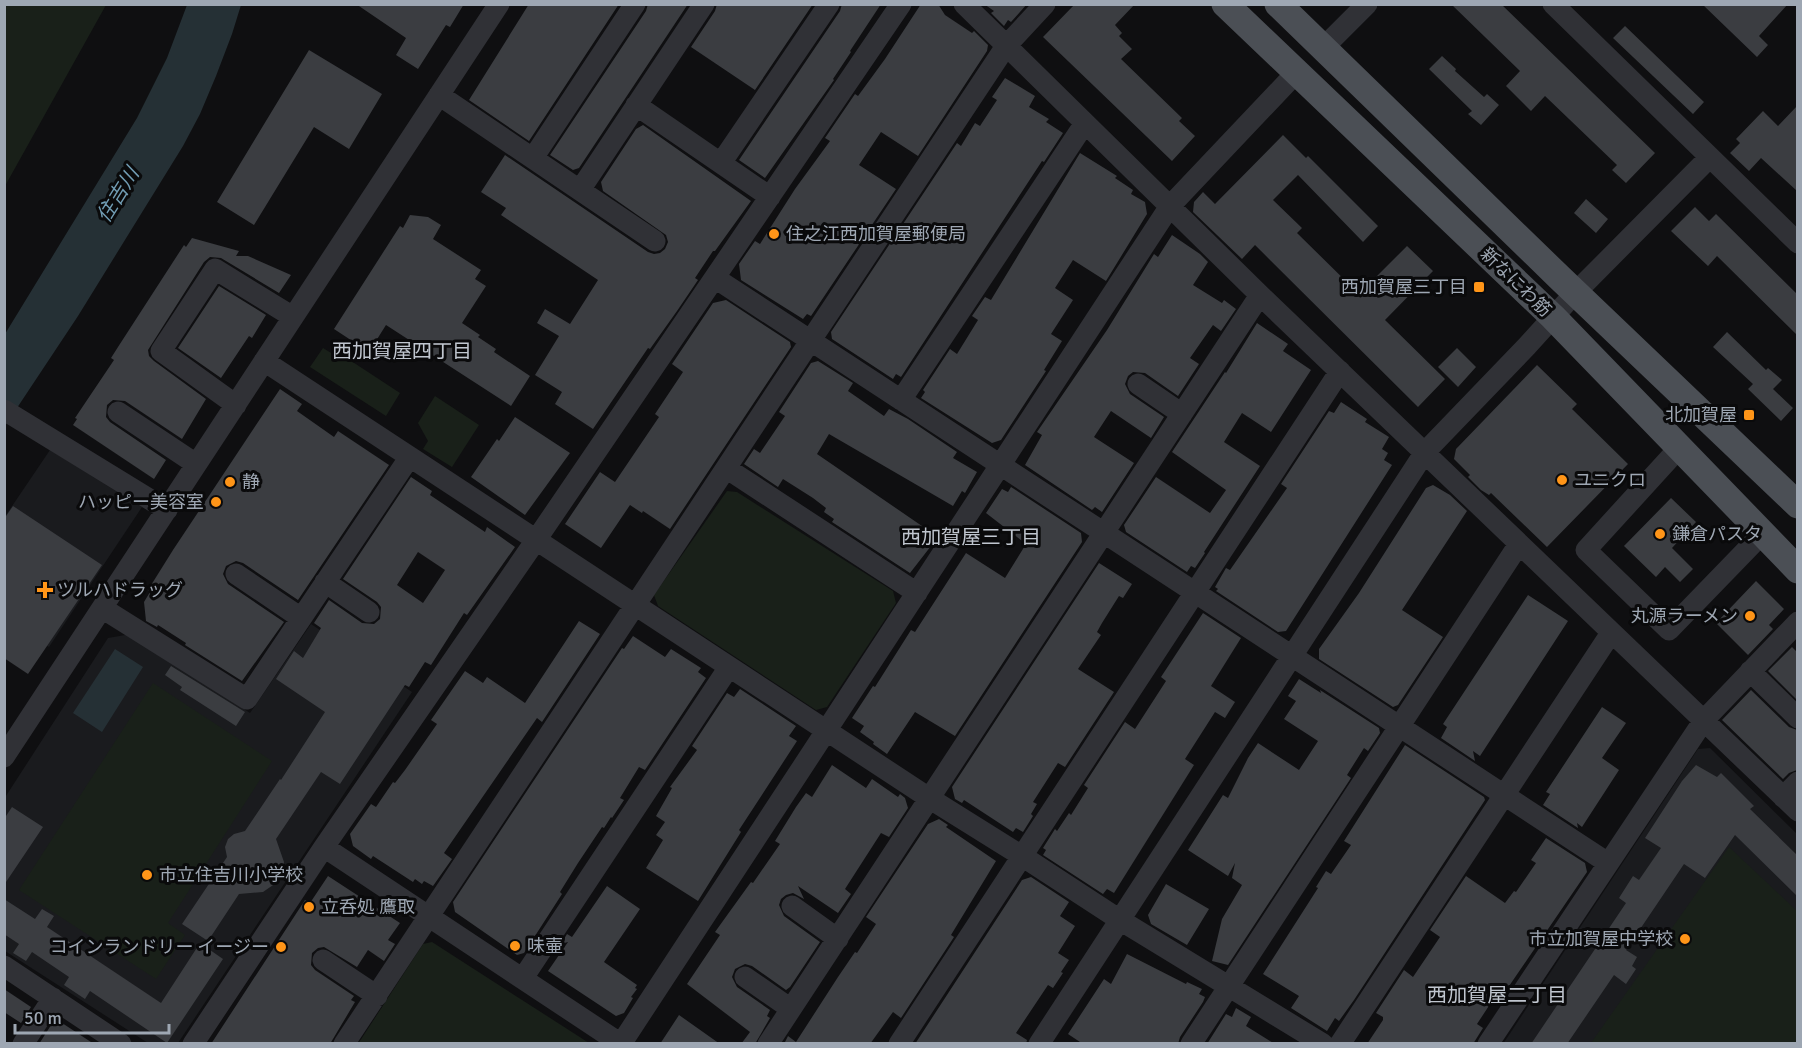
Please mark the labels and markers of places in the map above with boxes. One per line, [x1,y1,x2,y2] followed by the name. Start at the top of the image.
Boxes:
[786,223,966,245] place label: 住之江西加賀屋郵便局
[767,227,781,241] marker: 住之江西加賀屋郵便局
[1341,276,1467,298] place label: 西加賀屋三丁目
[1472,280,1486,294] marker: 西加賀屋三丁目
[1665,404,1737,426] place label: 北加賀屋
[1742,408,1756,422] marker: 北加賀屋
[1574,469,1646,491] place label: ユニクロ
[242,471,260,493] place label: 静
[1555,473,1569,487] marker: ユニクロ
[223,475,237,489] marker: 静
[78,491,204,513] place label: ハッピー美容室
[209,495,223,509] marker: ハッピー美容室
[1672,523,1762,545] place label: 鎌倉パスタ
[1653,527,1667,541] marker: 鎌倉パスタ
[57,579,183,601] place label: ツルハドラッグ
[38,583,52,597] marker: ツルハドラッグ
[1631,605,1738,627] place label: 丸源ラーメン
[1743,609,1757,623] marker: 丸源ラーメン
[159,864,303,886] place label: 市立住吉川小学校
[140,868,154,882] marker: 市立住吉川小学校
[321,896,415,918] place label: 立呑処 鷹取
[302,900,316,914] marker: 立呑処 鷹取
[1529,928,1673,950] place label: 市立加賀屋中学校
[1678,932,1692,946] marker: 市立加賀屋中学校
[527,935,563,957] place label: 味壷
[49,936,269,958] place label: コインランドリー イージー
[508,939,522,953] marker: 味壷
[274,940,288,954] marker: コインランドリー イージー

